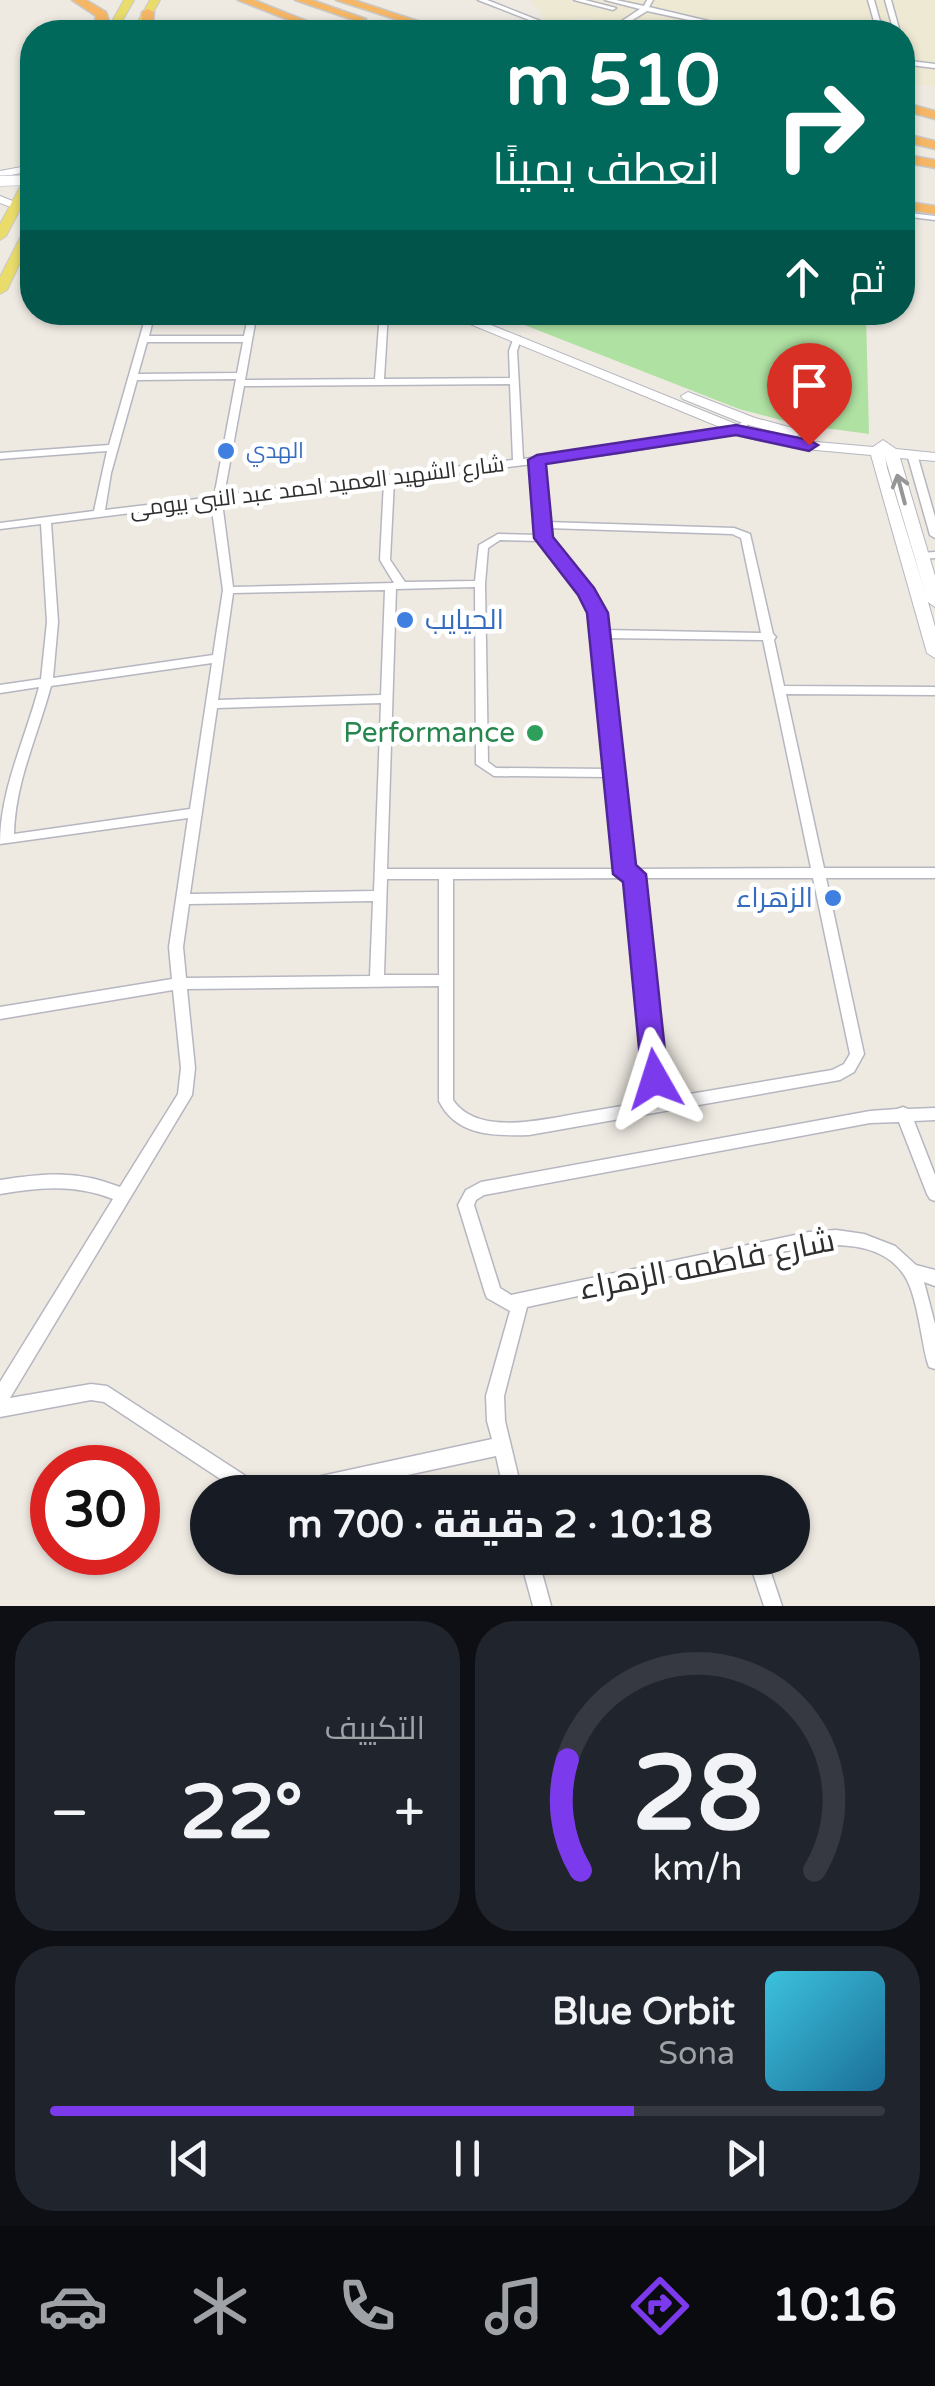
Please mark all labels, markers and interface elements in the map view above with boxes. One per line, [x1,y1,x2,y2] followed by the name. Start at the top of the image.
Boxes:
[506,40,720,124] text: 510 m
[755,60,885,190] icon: right
[492,143,720,197] text: انعطف يمينًا
[775,250,830,305] icon: ahead
[850,257,885,303] text: ثم
[767,343,852,446] pin
[782,358,837,413] icon: arrive
[246,438,304,467] place label: الهدي
[215,440,237,462] marker: الهدي
[128,451,506,524] street label: شارع الشهيد العميد احمد عبد النبى بيومى
[890,473,909,505] one-way arrow
[425,603,504,637] place label: الحيايب
[394,609,416,631] marker: الحيايب
[343,716,515,750] place label: Performance
[524,722,546,744] marker: Performance
[736,881,813,915] place label: الزهراء
[822,887,844,909] marker: الزهراء
[603,1027,707,1131] position arrow
[576,1222,838,1310] street label: شارع فاطمه الزهراء
[30,1445,160,1575] speed limit sign: 30
[287,1502,713,1548] text: 10:18 · 2 دقيقة · 700 m
[325,1710,425,1748] text: التكييف
[632,1733,763,1858] text: 28
[180,1768,303,1858] text: 22°
[50,1781,89,1847] text: −
[394,1781,425,1847] text: +
[653,1847,742,1890] text: km/h
[552,1989,735,2035] text: Blue Orbit
[658,2035,735,2073] text: Sona
[162,2131,217,2186] icon: previous
[440,2131,495,2186] icon: pause
[718,2131,773,2186] icon: next
[38,2271,108,2341] icon: car
[185,2271,255,2341] icon: climate
[332,2271,402,2341] icon: phone
[479,2271,549,2341] icon: music
[625,2271,695,2341] icon: directions
[772,2279,897,2333] text: 10:16

